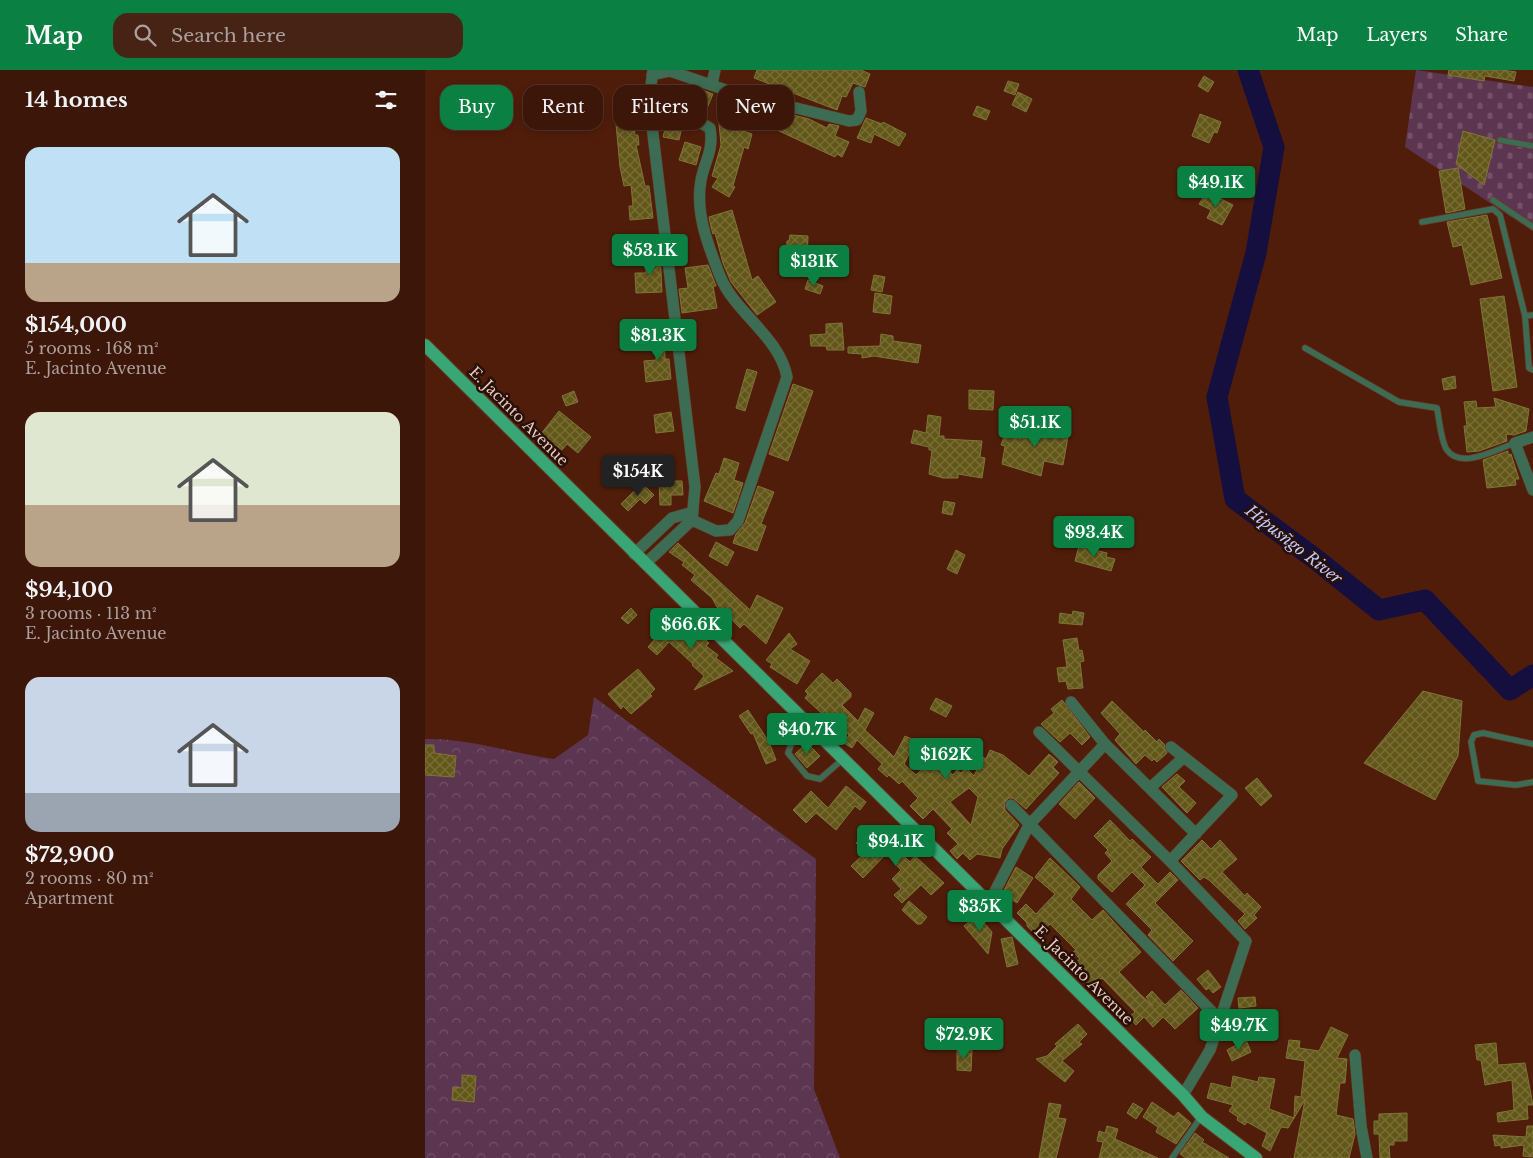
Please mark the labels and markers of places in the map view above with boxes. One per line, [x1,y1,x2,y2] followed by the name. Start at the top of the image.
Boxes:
[1175,166,1257,208] pin: $49.1K
[609,234,691,276] pin: $53.1K
[779,244,849,287] pin: $131K
[617,318,699,361] pin: $81.3K
[994,406,1076,448] pin: $51.1K
[603,454,673,497] pin: $154K
[1053,516,1135,558] pin: $93.4K
[650,608,732,650] pin: $66.6K
[766,712,848,755] pin: $40.7K
[911,738,981,780] pin: $162K
[855,824,937,867] pin: $94.1K
[950,890,1010,932] pin: $35K
[1198,1008,1280,1051] pin: $49.7K
[923,1018,1005,1060] pin: $72.9K

